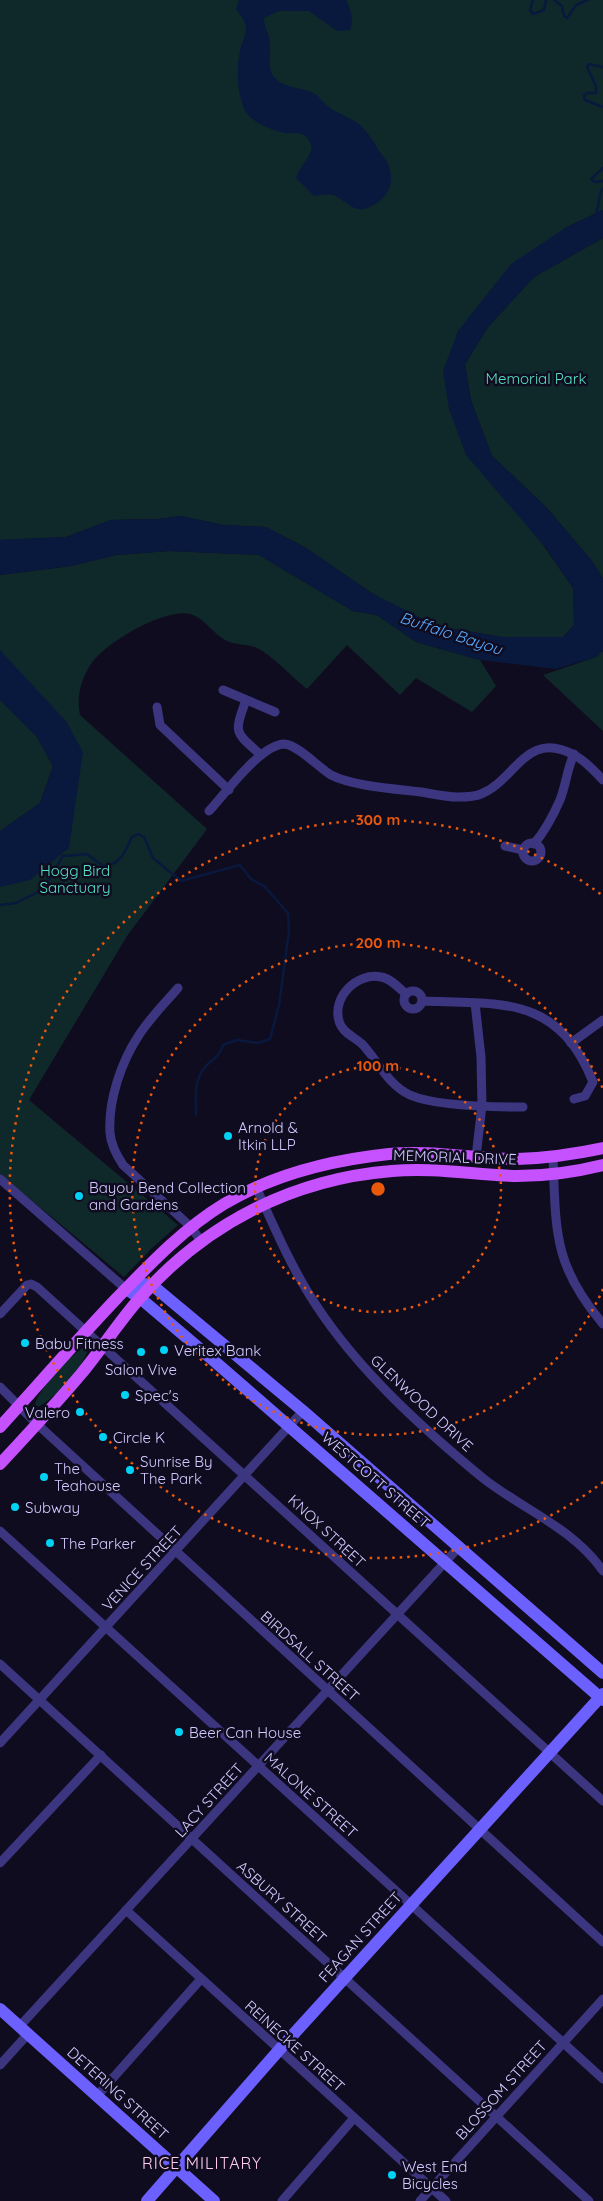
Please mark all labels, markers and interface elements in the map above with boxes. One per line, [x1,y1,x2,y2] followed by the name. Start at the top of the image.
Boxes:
[486,369,587,388] park label: Memorial Park
[397,607,505,659] water label: Buffalo Bayou
[356,810,400,829] text: 300 m
[40,861,110,897] park label: Hogg Bird Sanctuary
[356,933,401,952] text: 200 m
[357,1056,399,1075] text: 100 m
[238,1118,298,1154] place label: Arnold & Itkin LLP
[222,1130,234,1142] marker: Arnold & Itkin LLP
[393,1145,517,1169] street label: MEMORIAL DRIVE
[89,1178,246,1214] place label: Bayou Bend Collection and Gardens
[369,1180,387,1198] centre of rings
[73,1190,85,1202] marker: Bayou Bend Collection and Gardens
[35,1334,124,1353] place label: Babu Fitness
[19,1337,31,1349] marker: Babu Fitness
[174,1341,261,1360] place label: Veritex Bank
[158,1344,170,1356] marker: Veritex Bank
[135,1346,147,1358] marker: Salon Vive
[367,1351,477,1455] street label: GLENWOOD DRIVE
[105,1360,177,1379] place label: Salon Vive
[135,1386,179,1405] place label: Spec's
[119,1389,131,1401] marker: Spec's
[25,1403,70,1422] place label: Valero
[74,1406,86,1418] marker: Valero
[113,1428,165,1447] place label: Circle K
[318,1428,434,1532] street label: WESTCOTT STREET
[97,1431,109,1443] marker: Circle K
[140,1452,213,1488] place label: Sunrise By The Park
[54,1459,121,1495] place label: The Teahouse
[124,1464,136,1476] marker: Sunrise By The Park
[38,1471,50,1483] marker: The Teahouse
[284,1490,370,1572] street label: KNOX STREET
[25,1498,80,1517] place label: Subway
[9,1501,21,1513] marker: Subway
[98,1522,186,1614] street label: VENICE STREET
[60,1534,136,1553] place label: The Parker
[44,1537,56,1549] marker: The Parker
[257,1607,363,1705] street label: BIRDSALL STREET
[189,1723,301,1742] place label: Beer Can House
[173,1726,185,1738] marker: Beer Can House
[261,1748,361,1842] street label: MALONE STREET
[171,1759,247,1841] street label: LACY STREET
[233,1857,331,1947] street label: ASBURY STREET
[314,1888,406,1986] street label: FEAGAN STREET
[241,1996,349,2096] street label: REINECKE STREET
[451,2036,551,2144] street label: BLOSSOM STREET
[63,2043,173,2143] street label: DETERING STREET
[142,2153,262,2173] district label: RICE MILITARY
[402,2157,467,2193] place label: West End Bicycles
[386,2169,398,2181] marker: West End Bicycles

